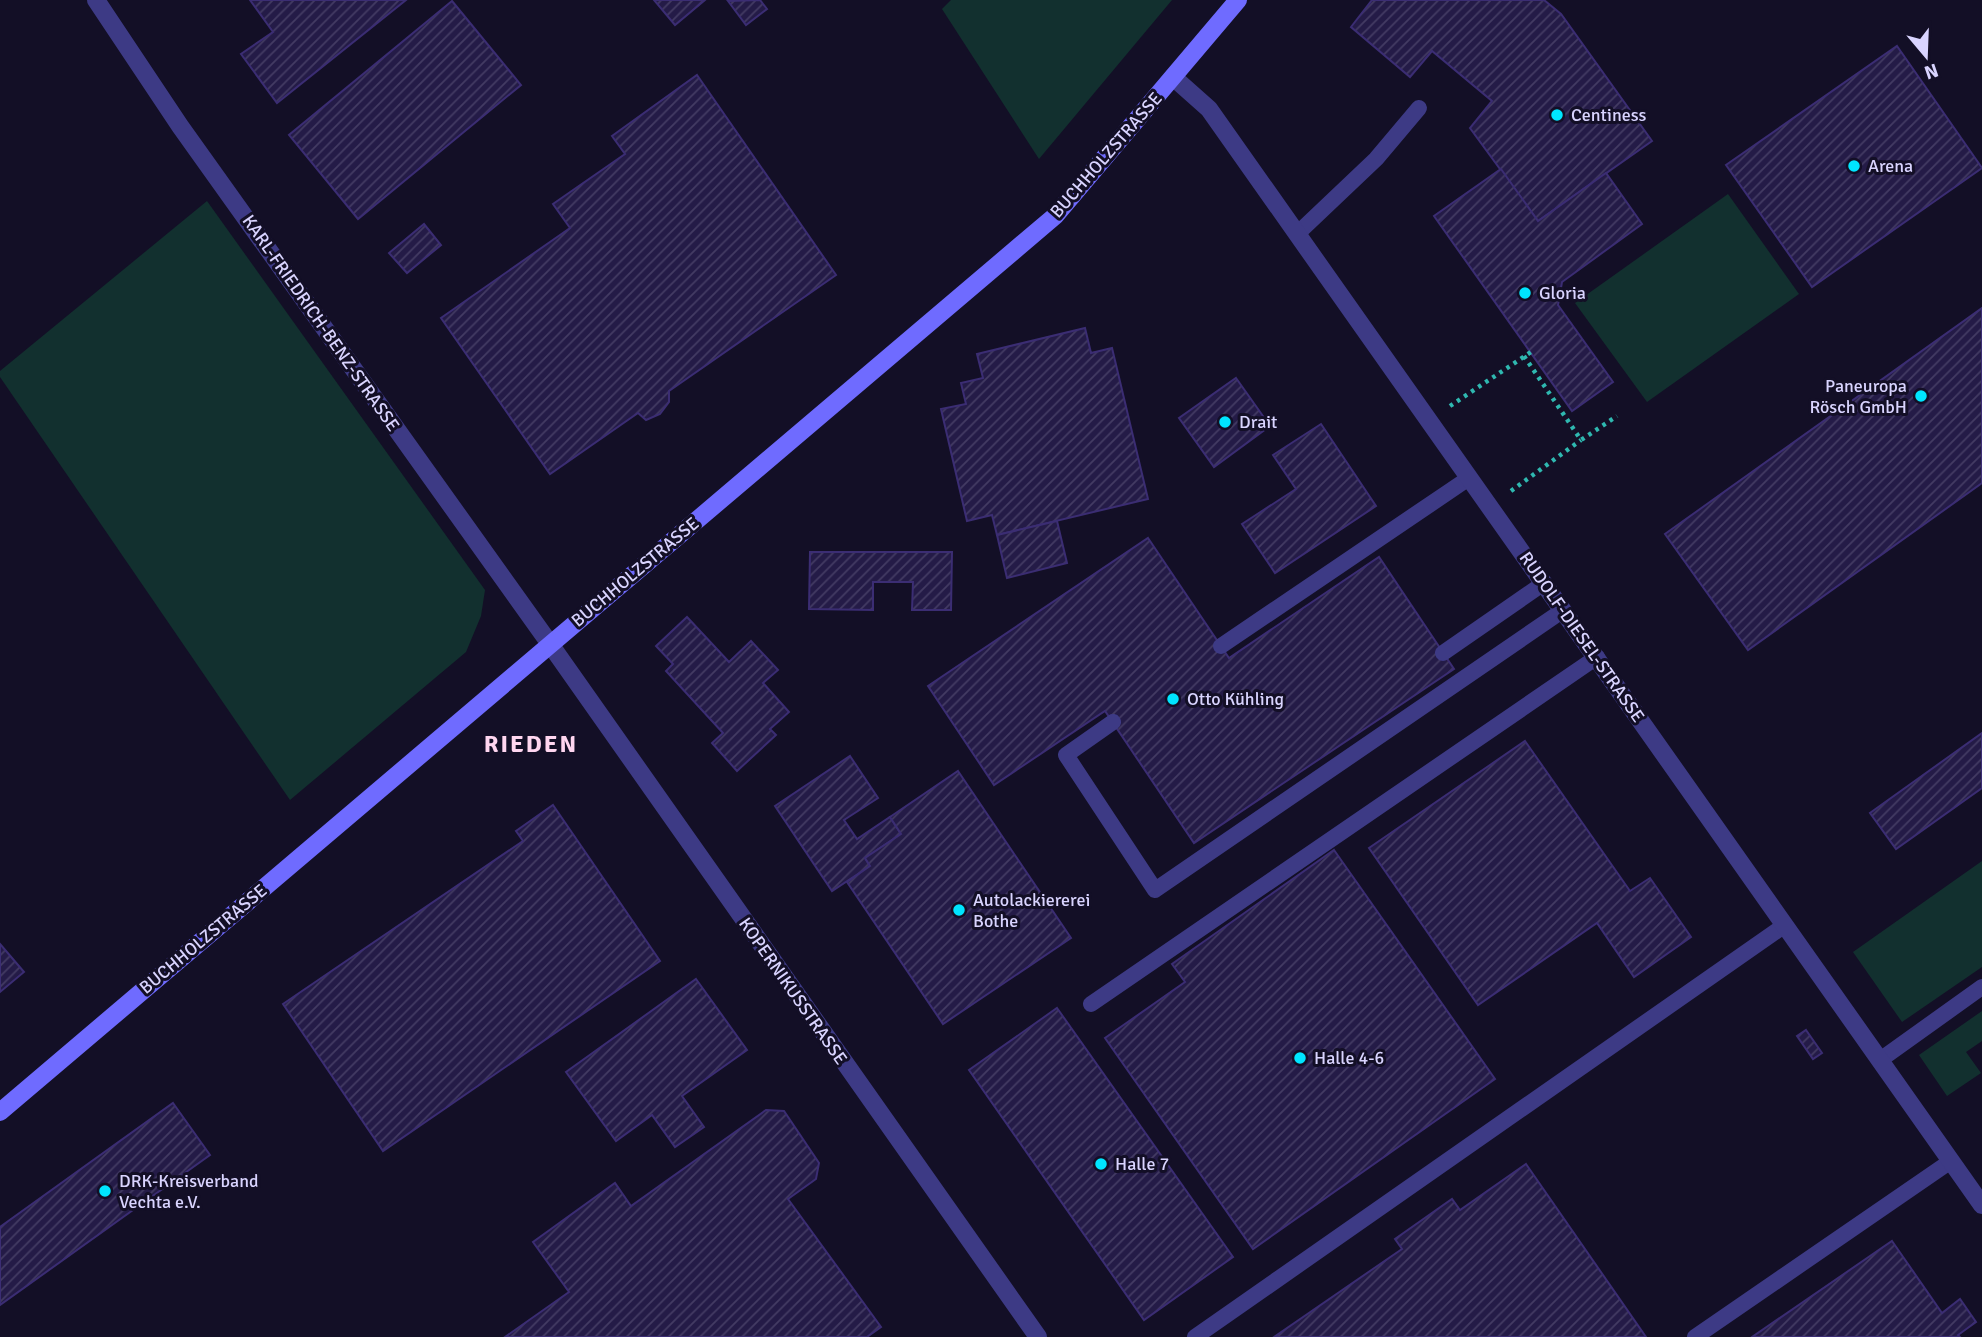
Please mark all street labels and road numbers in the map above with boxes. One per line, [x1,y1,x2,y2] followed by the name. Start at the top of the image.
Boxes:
[1045,88,1167,222] street label: BUCHHOLZSTRASSE
[238,211,404,435] street label: KARL-FRIEDRICH-BENZ-STRASSE
[567,512,703,632] street label: BUCHHOLZSTRASSE
[1515,547,1649,727] street label: RUDOLF-DIESEL-STRASSE
[135,879,271,999] street label: BUCHHOLZSTRASSE
[734,913,852,1069] street label: KOPERNIKUSSTRASSE

